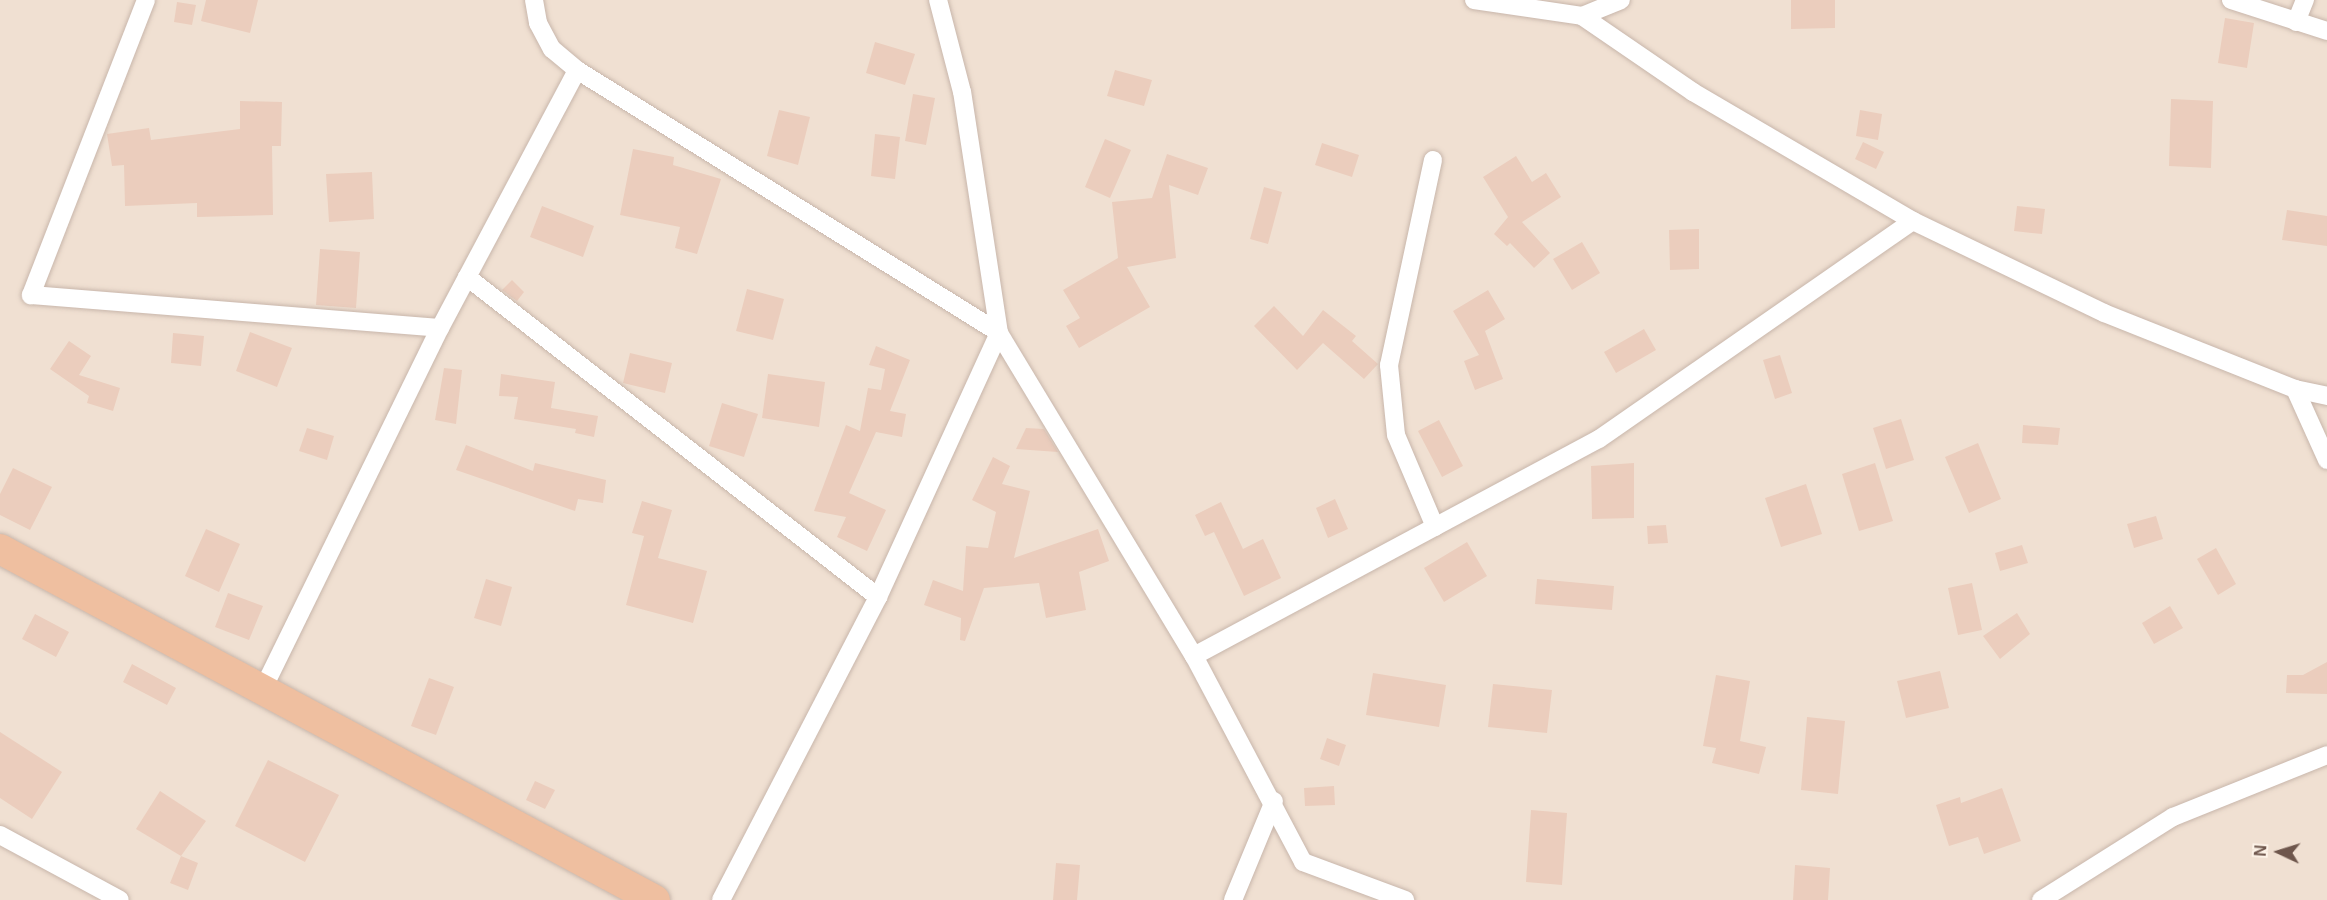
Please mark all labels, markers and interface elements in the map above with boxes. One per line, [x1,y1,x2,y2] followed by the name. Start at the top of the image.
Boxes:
[2249,822,2309,882] north arrow
[2252,844,2269,857] text: N

